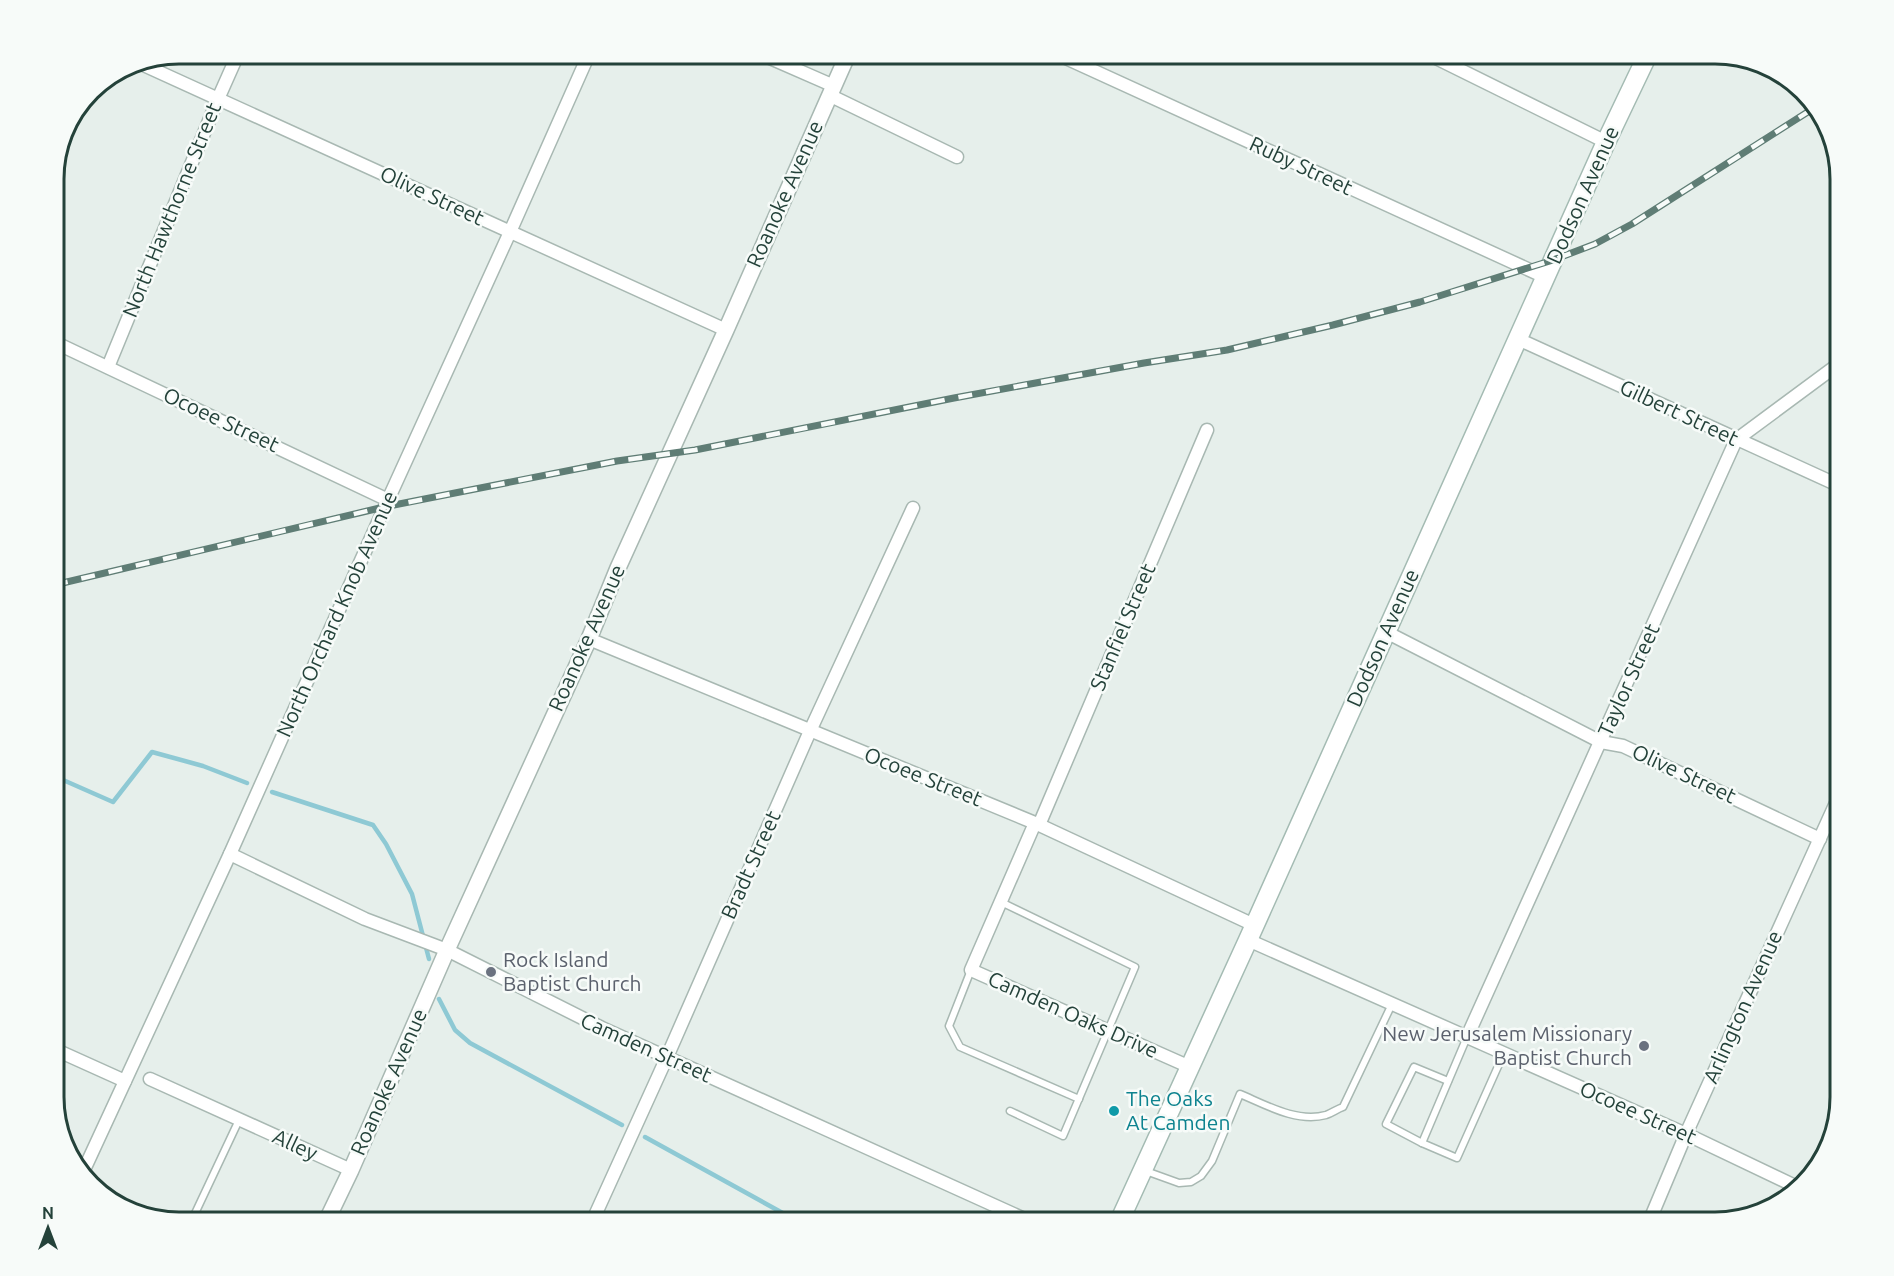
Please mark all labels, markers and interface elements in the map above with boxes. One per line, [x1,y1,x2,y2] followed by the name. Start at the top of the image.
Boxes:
[117,99,225,321] street label: North Hawthorne Street
[741,117,827,271] street label: Roanoke Avenue
[1541,122,1623,267] street label: Dodson Avenue
[1246,131,1357,199] street label: Ruby Street
[377,161,488,230] street label: Olive Street
[1616,374,1743,450] street label: Gilbert Street
[160,382,283,456] street label: Ocoee Street
[271,487,401,740] street label: North Orchard Knob Avenue
[1085,559,1160,694] street label: Stanfiel Street
[543,561,629,715] street label: Roanoke Avenue
[1341,565,1423,710] street label: Dodson Avenue
[1593,619,1664,740] street label: Taylor Street
[1629,739,1740,808] street label: Olive Street
[861,742,986,811] street label: Ocoee Street
[716,807,785,922] street label: Bradt Street
[1698,927,1786,1087] street label: Arlington Avenue
[503,947,642,995] place label: Rock Island Baptist Church
[484,965,498,979] marker: Rock Island Baptist Church
[985,966,1162,1062] street label: Camden Oaks Drive
[345,1005,431,1159] street label: Roanoke Avenue
[577,1007,716,1087] street label: Camden Street
[1382,1021,1632,1069] place label: New Jerusalem Missionary Baptist Church
[1637,1039,1651,1053] marker: New Jerusalem Missionary Baptist Church
[1576,1076,1700,1148] street label: Ocoee Street
[1126,1086,1230,1134] place label: The Oaks At Camden
[1107,1104,1121,1118] marker: The Oaks At Camden
[269,1123,322,1165] street label: Alley
[18,1198,78,1258] north arrow
[42,1204,54,1222] text: N

